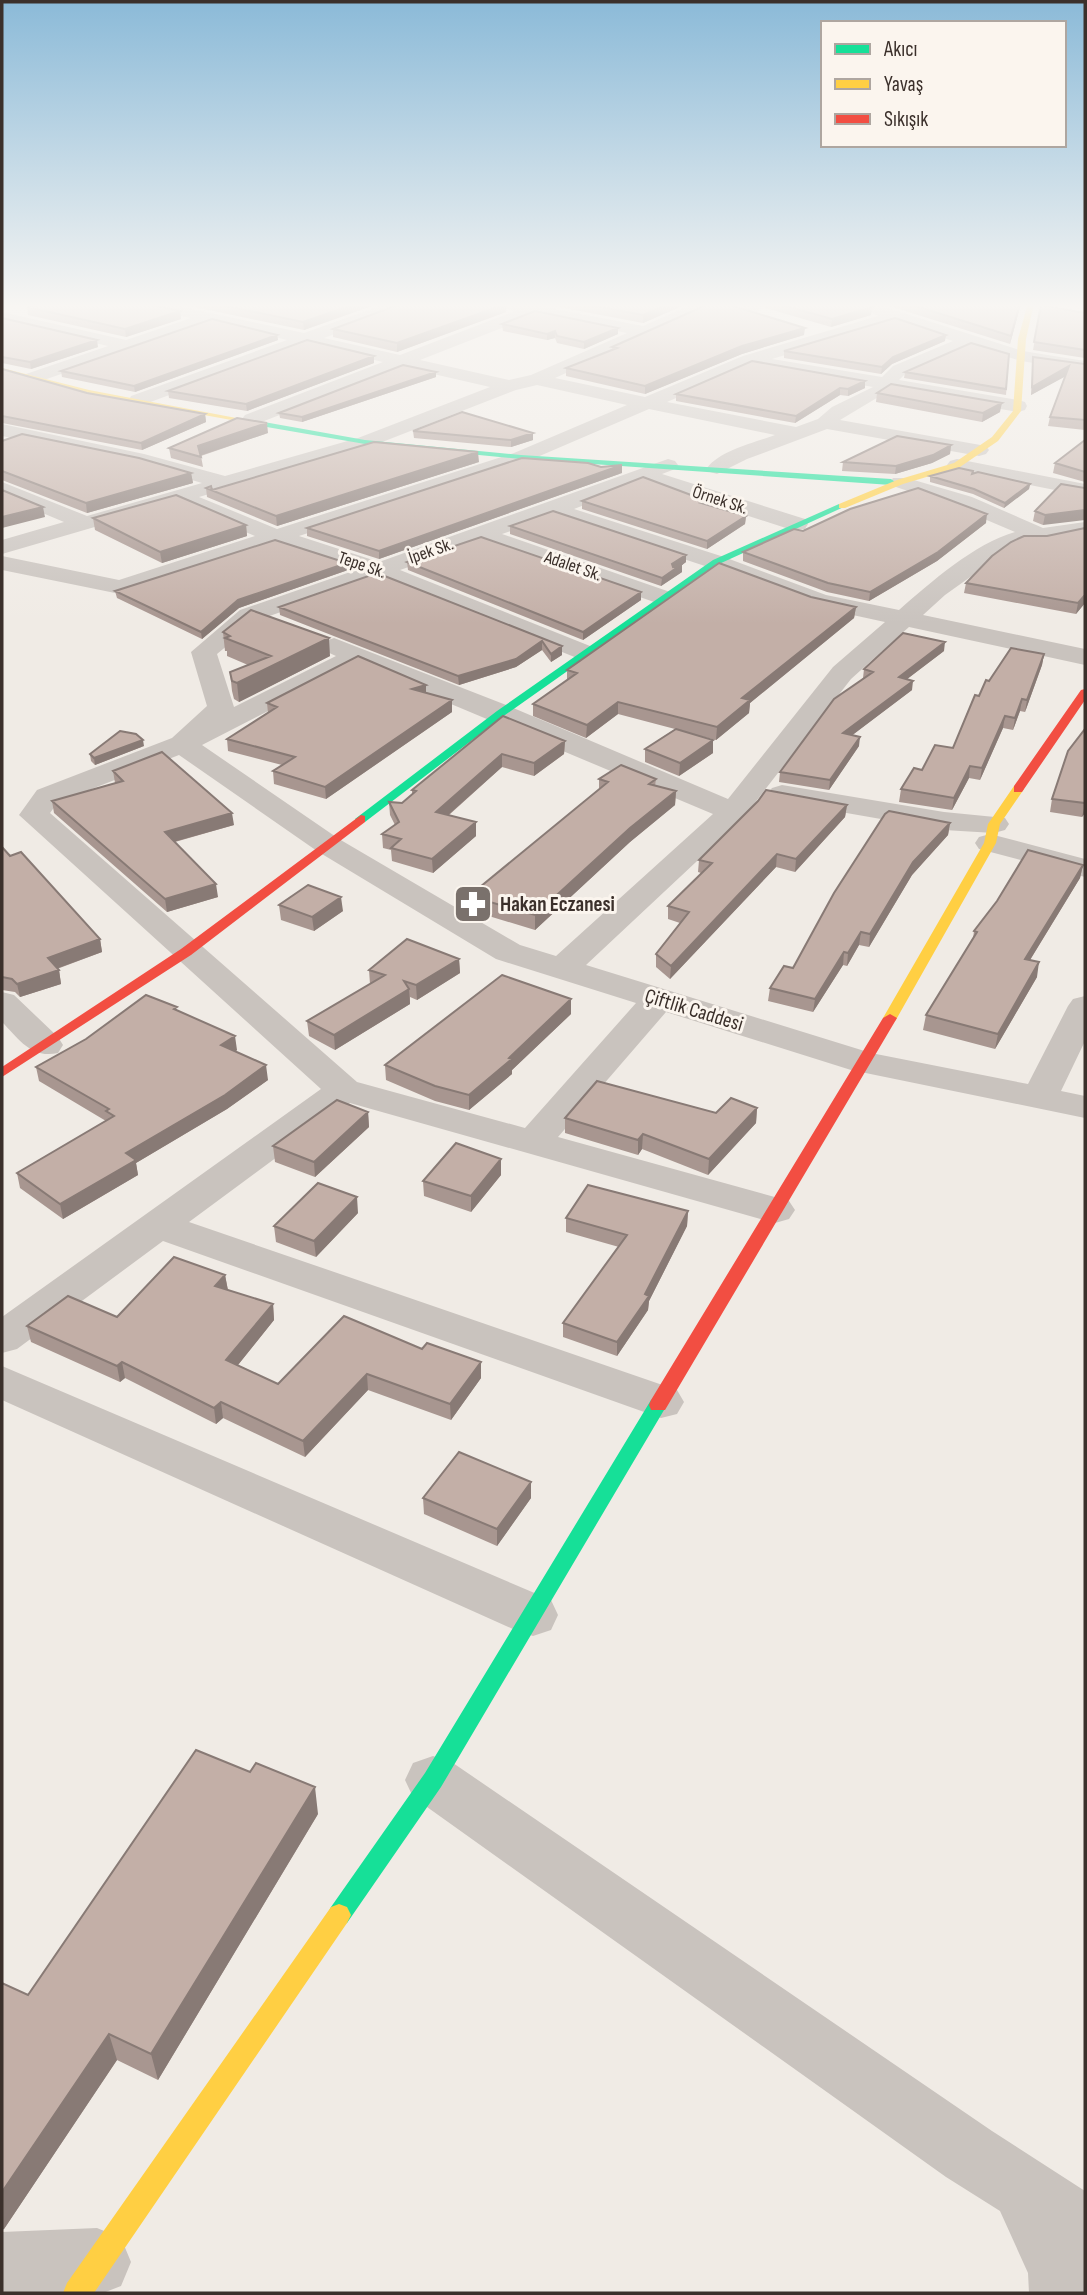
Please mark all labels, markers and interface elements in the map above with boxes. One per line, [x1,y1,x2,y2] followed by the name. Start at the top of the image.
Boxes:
[821,21,1066,147] legend
[883,37,917,62] text: Akıcı
[884,72,923,97] text: Yavaş
[884,107,928,132] text: Sıkışık
[690,481,750,519] street label: Örnek Sk.
[406,534,456,568] street label: İpek Sk.
[541,546,604,585] street label: Adalet Sk.
[335,547,389,583] street label: Tepe Sk.
[452,883,494,925] pharmacy icon: Hakan Eczanesi
[500,892,615,917] place label: Hakan Eczanesi
[642,983,746,1037] street label: Çiftlik Caddesi

